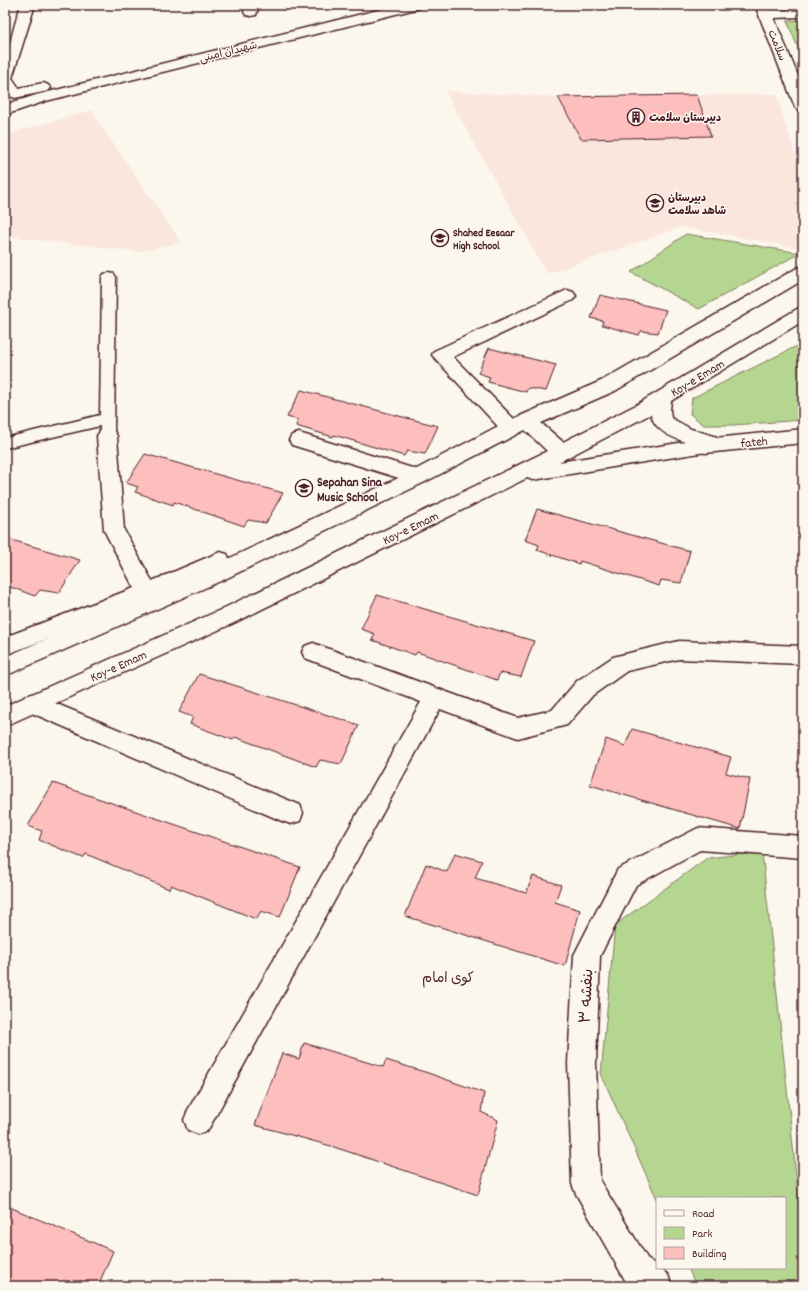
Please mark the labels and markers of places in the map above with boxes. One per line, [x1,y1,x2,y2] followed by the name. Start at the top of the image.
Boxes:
[626,107,646,127] building icon: دبیرستان سلامت
[649,111,721,127] place label: دبیرستان سلامت
[668,191,726,220] place label: دبیرستان شاهد سلامت
[645,193,665,213] school or university icon: دبیرستان شاهد سلامت
[453,226,515,255] place label: Shahed Eesaar High School
[430,228,450,248] school or university icon: Shahed Eesaar High School
[317,474,383,508] place label: Sepahan Sina Music School
[294,478,314,498] school or university icon: Sepahan Sina Music School

